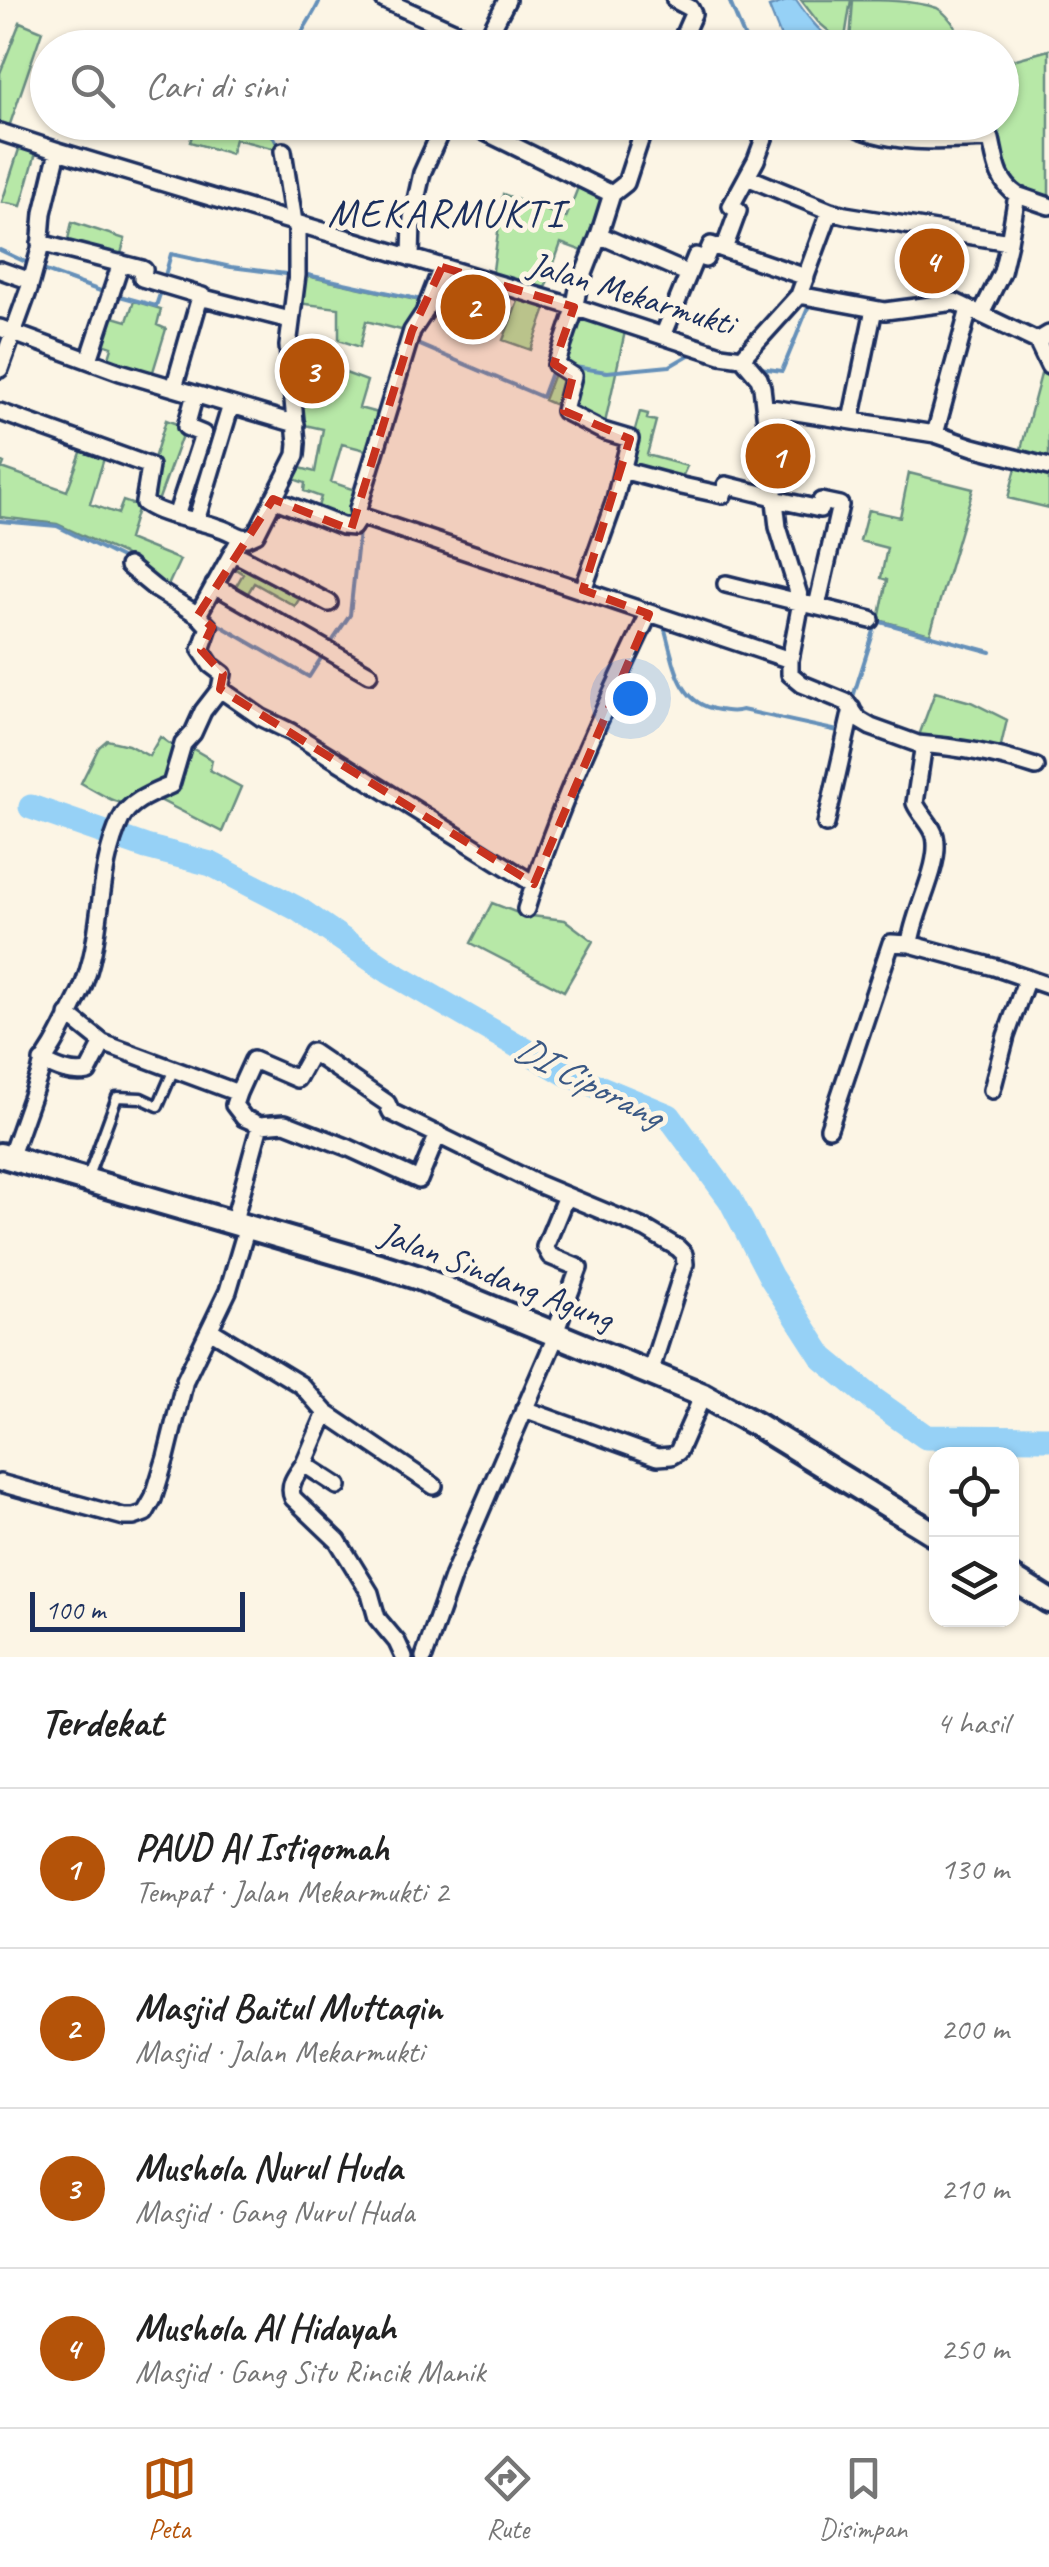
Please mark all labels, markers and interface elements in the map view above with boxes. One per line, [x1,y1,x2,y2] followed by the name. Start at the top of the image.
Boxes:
[30,30,1019,140] search box
[65,58,120,113] icon: search
[145,62,285,109] text: Cari di sini
[327,188,571,238] district label: MEKARMUKTI
[900,224,964,298] pin: 4
[522,240,744,347] street label: Jalan Mekarmukti
[440,270,506,344] pin: 2
[280,334,344,408] pin: 3
[746,418,810,494] pin: 1
[605,673,656,724] your location
[507,1024,674,1141] water label: DI Ciporang
[372,1210,622,1341] street label: Jalan Sindang Agung
[929,1447,1019,1627] map controls
[929,1447,1019,1537] button: locate
[929,1537,1019,1627] button: layers
[30,1587,245,1632] scale bar
[45,1592,105,1627] text: 100 m
[40,1696,163,1749] text: Terdekat
[936,1702,1009,1743] text: 4 hasil
[135,1824,389,1871] text: PAUD Al Istiqomah
[65,1848,80,1889] text: 1
[940,1848,1009,1889] text: 130 m
[135,1871,448,1912] text: Tempat · Jalan Mekarmukti 2
[135,1984,442,2031] text: Masjid Baitul Muttaqin
[65,2008,80,2049] text: 2
[940,2008,1009,2049] text: 200 m
[135,2031,424,2072] text: Masjid · Jalan Mekarmukti
[135,2144,402,2191] text: Mushola Nurul Huda
[65,2168,80,2209] text: 3
[940,2168,1009,2209] text: 210 m
[135,2191,414,2232] text: Masjid · Gang Nurul Huda
[135,2304,396,2351] text: Mushola Al Hidayah
[65,2328,80,2369] text: 4
[940,2328,1009,2369] text: 250 m
[135,2351,485,2392] text: Masjid · Gang Situ Rincik Manik
[142,2451,197,2546] tab: Peta
[480,2451,535,2546] tab: Rute
[819,2451,907,2546] tab: Disimpan

